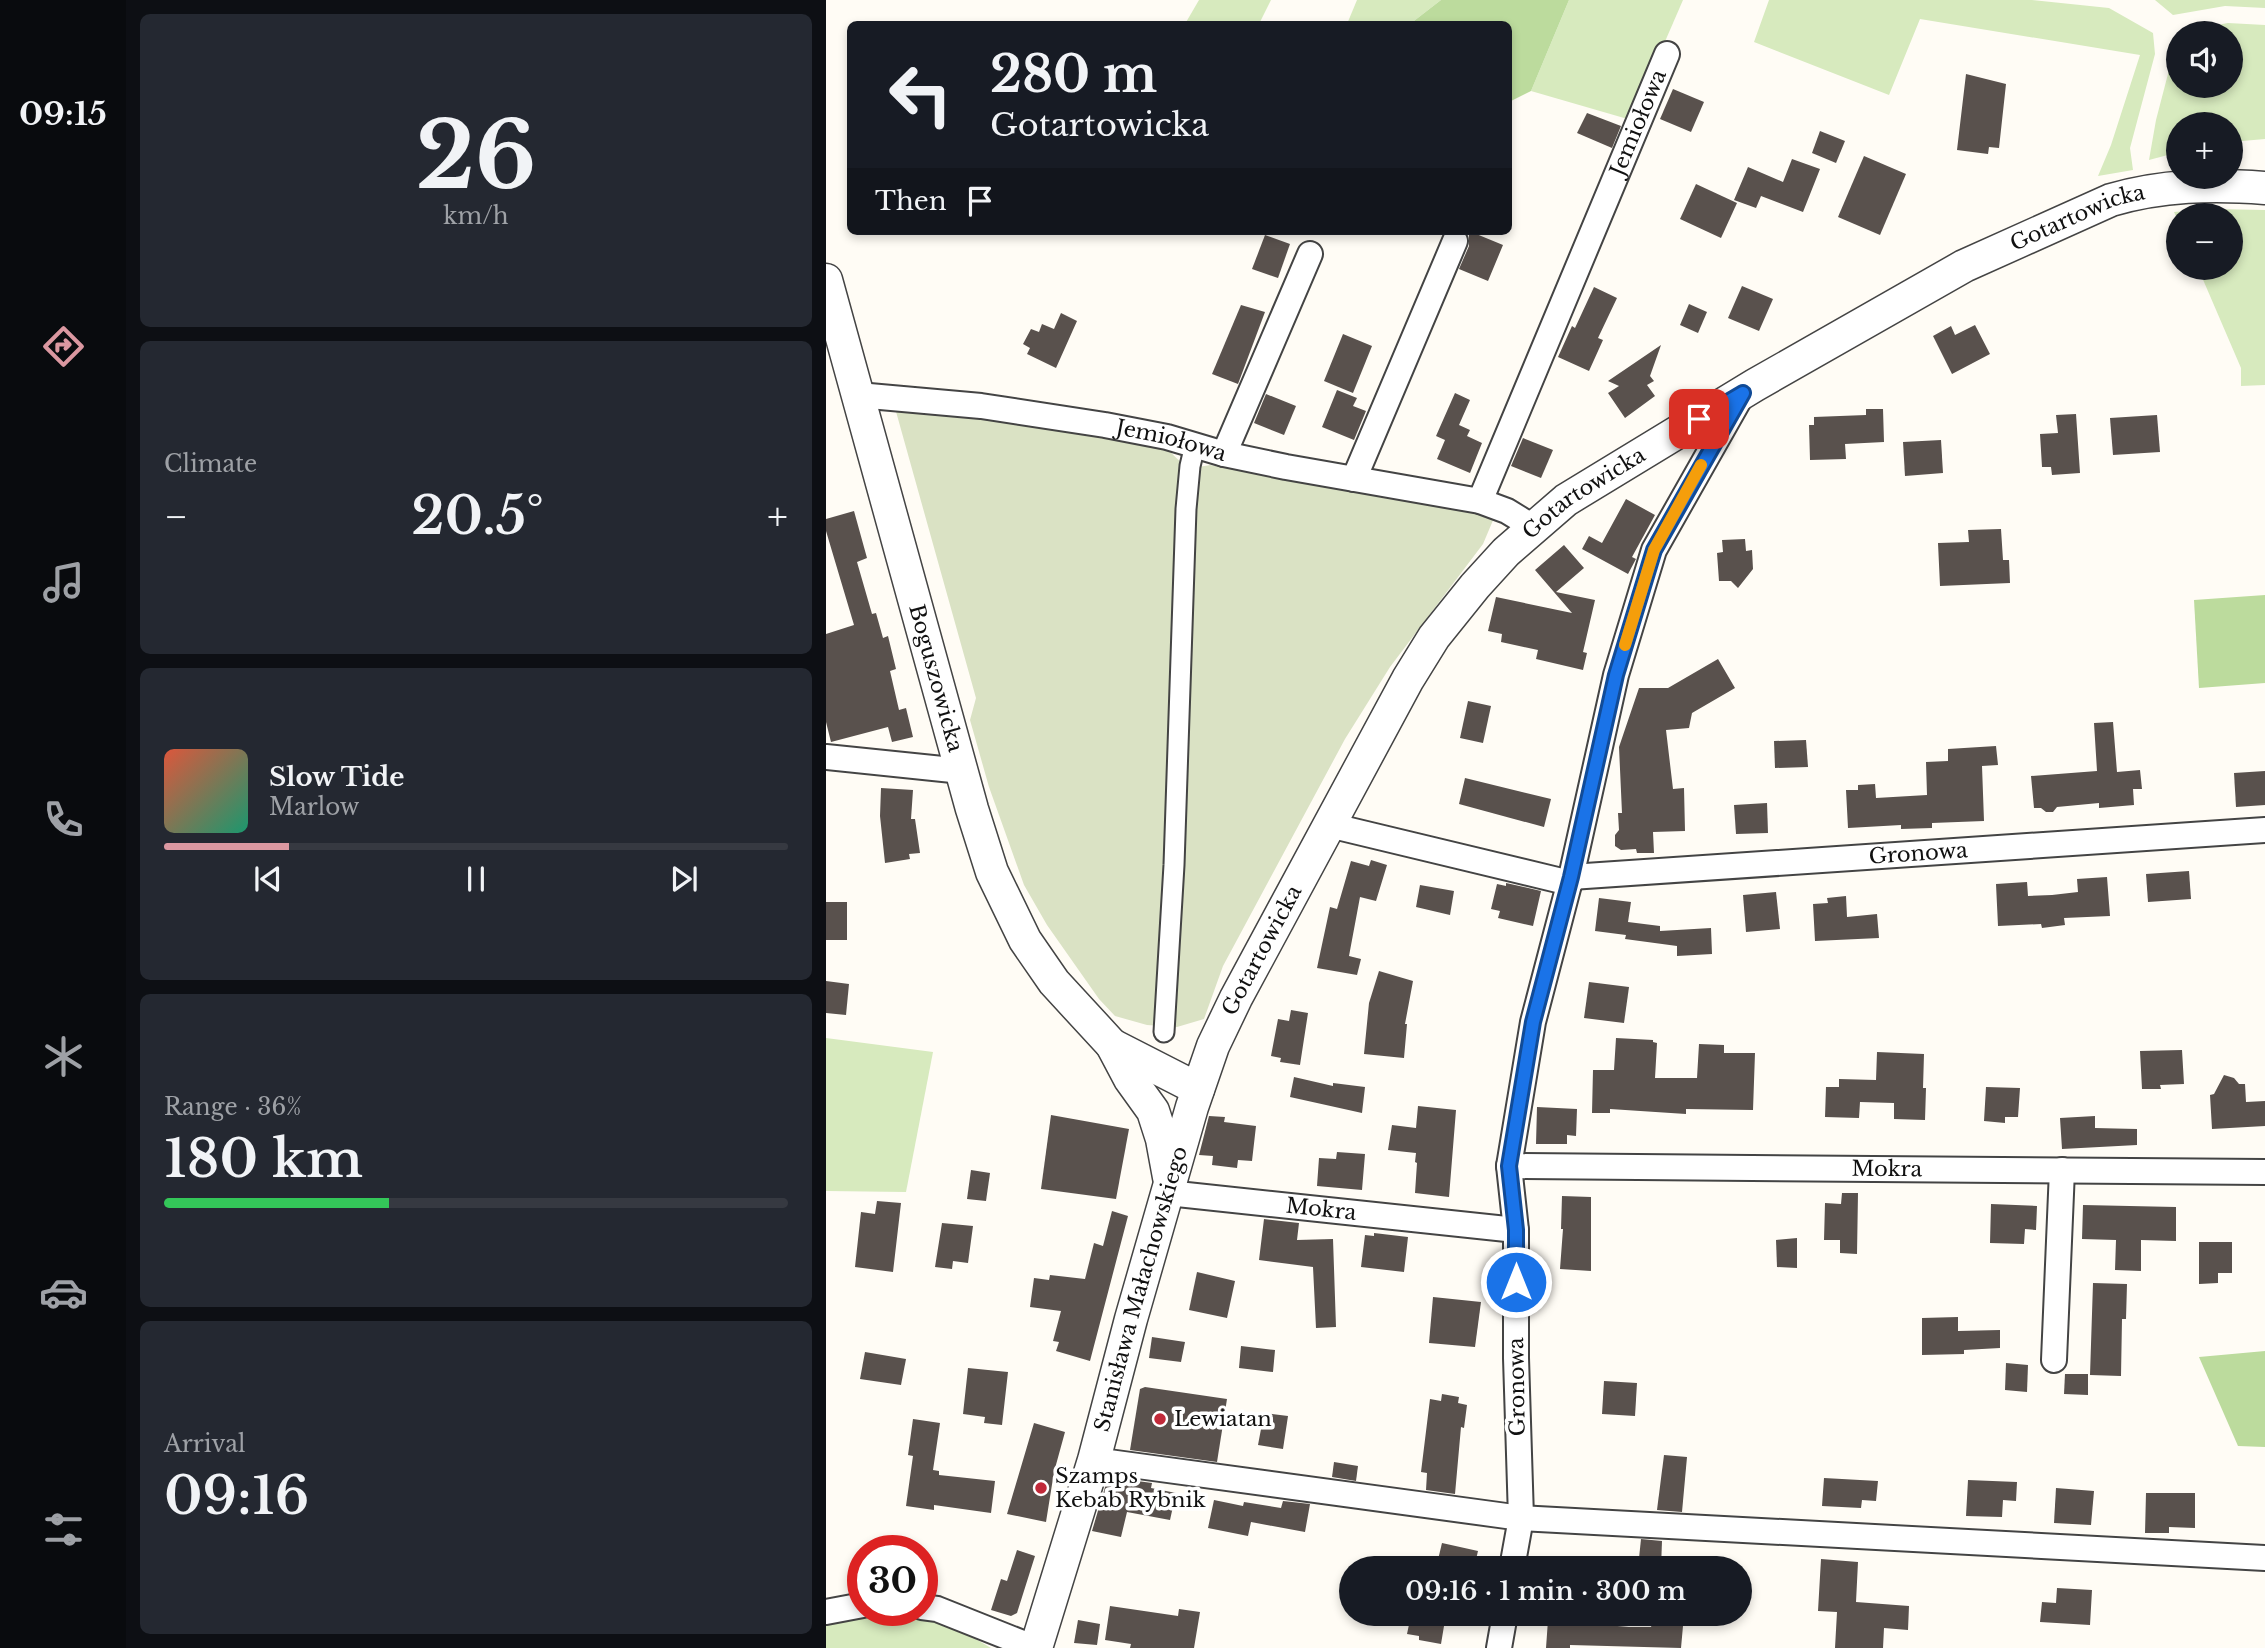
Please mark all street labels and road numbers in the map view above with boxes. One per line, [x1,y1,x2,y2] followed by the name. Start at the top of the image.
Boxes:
[1603,65,1672,183] street label: Jemiołowa
[2006,179,2148,257] street label: Gotartowicka
[1111,414,1230,467] street label: Jemiołowa
[1517,442,1650,545] street label: Gotartowicka
[903,601,969,755] street label: Boguszowicka
[1868,837,1969,870] street label: Gronowa
[1217,881,1307,1020] street label: Gotartowicka
[1089,1143,1193,1435] street label: Stanisława Małachowskiego
[1852,1156,1923,1182] street label: Mokra
[1285,1193,1358,1226] street label: Mokra
[1503,1337,1531,1437] street label: Gronowa

